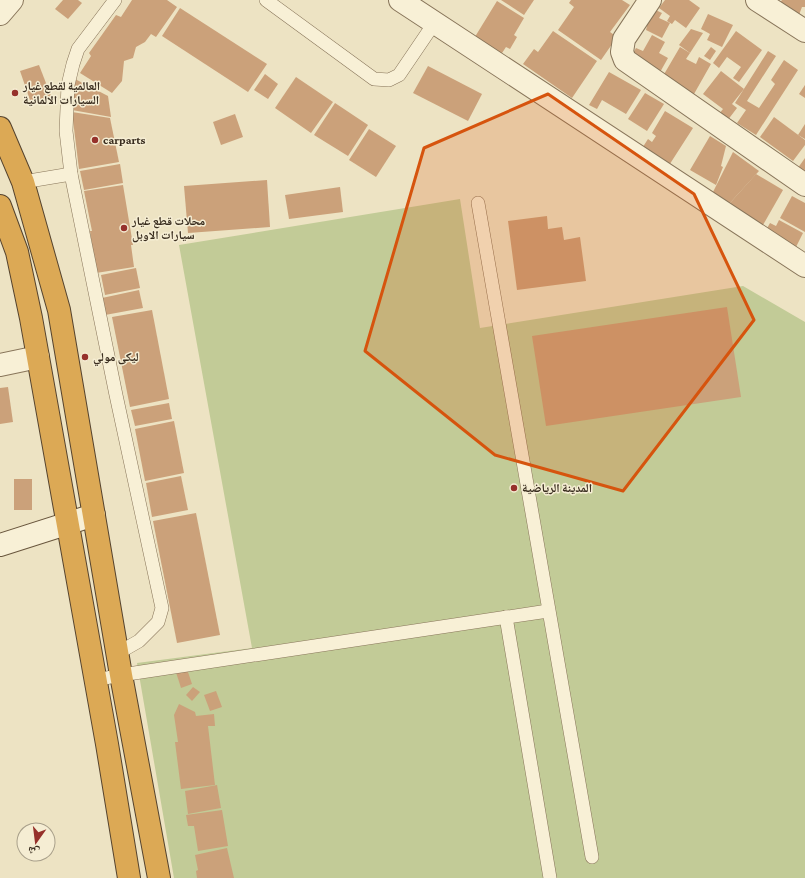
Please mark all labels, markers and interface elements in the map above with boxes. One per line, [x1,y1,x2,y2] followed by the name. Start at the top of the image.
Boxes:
[22,79,100,107] place label: العالمية لقطع غيار السيارات الالمانية
[10,88,20,98] marker: العالمية لقطع غيار السيارات الالمانية
[103,133,146,147] place label: carparts
[90,135,100,145] marker: carparts
[131,214,206,243] place label: محلات قطع غيار سيارات الاوبل
[119,223,129,233] marker: محلات قطع غيار سيارات الاوبل
[93,350,139,367] place label: ليكى مولي
[80,352,90,362] marker: ليكى مولي
[522,481,592,495] place label: المدينة الرياضية
[509,483,519,493] marker: المدينة الرياضية
[16,822,56,862] north arrow
[26,842,41,859] text: ش

